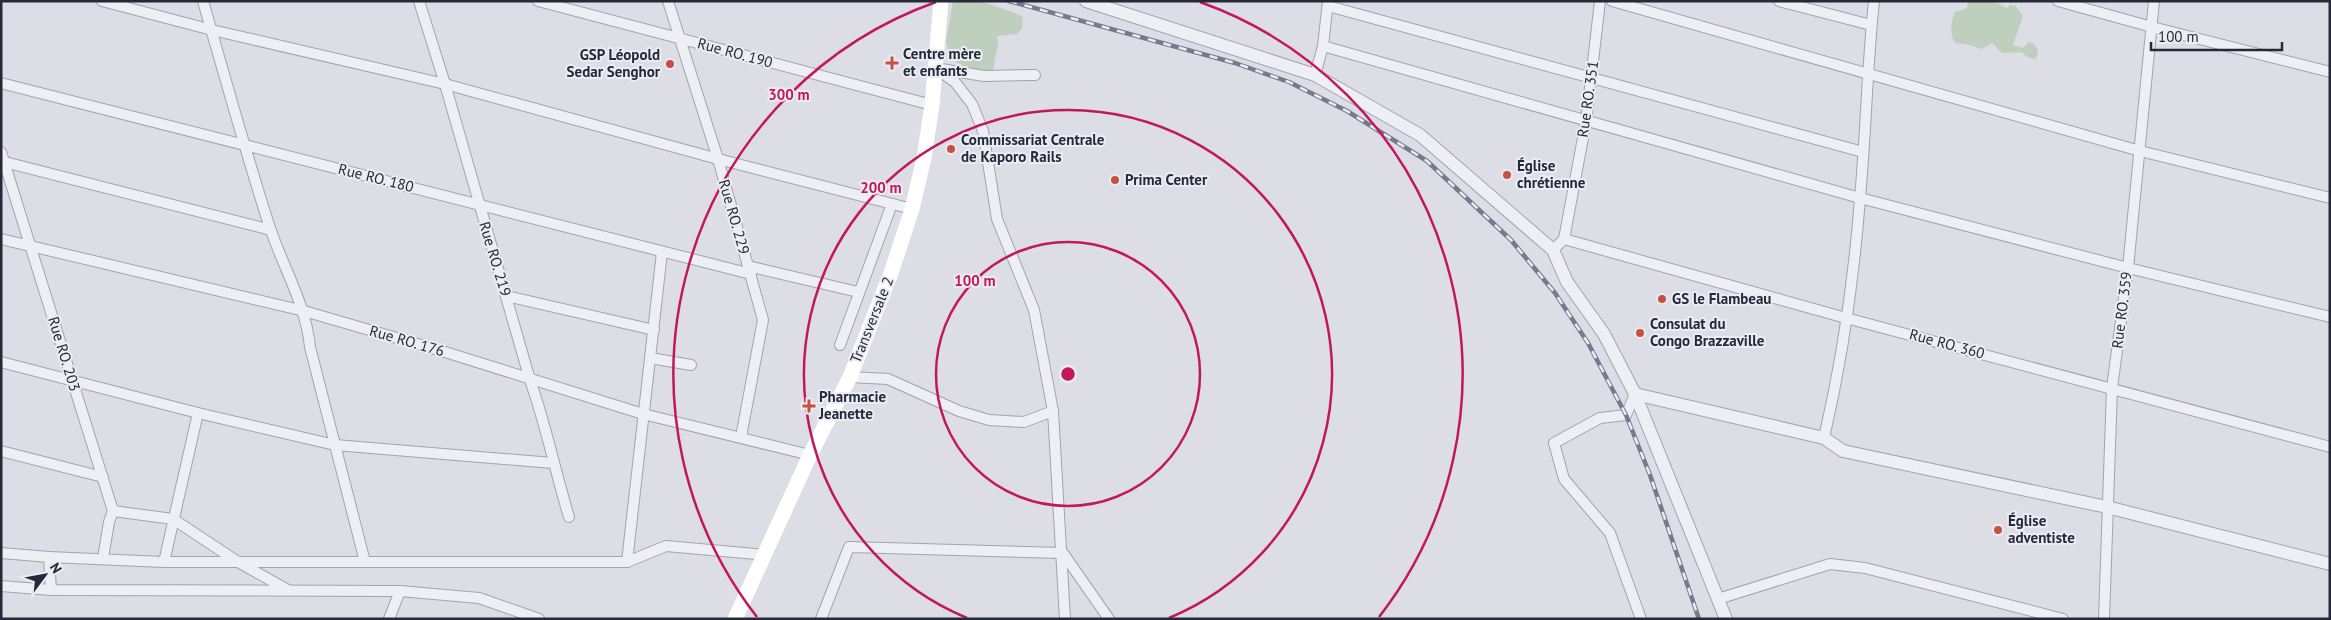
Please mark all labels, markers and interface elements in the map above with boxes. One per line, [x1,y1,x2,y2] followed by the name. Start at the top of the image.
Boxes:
[2151,20,2282,52] scale bar
[2158,27,2199,46] text: 100 m
[695,33,775,72] street label: Rue RO. 190
[903,44,982,80] place label: Centre mère et enfants
[567,45,661,81] place label: GSP Léopold Sedar Senghor
[885,56,899,70] marker: Centre mère et enfants
[664,58,676,70] marker: GSP Léopold Sedar Senghor
[1573,59,1602,138] street label: Rue RO. 351
[768,85,810,104] text: 300 m
[961,130,1105,166] place label: Commissariat Centrale de Kaporo Rails
[945,143,957,155] marker: Commissariat Centrale de Kaporo Rails
[1517,156,1586,192] place label: Église chrétienne
[336,159,416,196] street label: Rue RO. 180
[1501,169,1513,181] marker: Église chrétienne
[1125,170,1208,189] place label: Prima Center
[1109,174,1121,186] marker: Prima Center
[715,177,754,257] street label: Rue RO. 229
[860,178,902,197] text: 200 m
[475,219,516,299] street label: Rue RO. 219
[2107,270,2136,349] street label: Rue RO. 359
[954,271,996,290] text: 100 m
[846,274,897,366] street label: Transversale 2
[1672,289,1771,308] place label: GS le Flambeau
[1656,293,1668,305] marker: GS le Flambeau
[44,314,85,394] street label: Rue RO. 203
[1650,314,1765,350] place label: Consulat du Congo Brazzaville
[367,321,447,360] street label: Rue RO. 176
[1907,324,1987,363] street label: Rue RO. 360
[1634,327,1646,339] marker: Consulat du Congo Brazzaville
[1059,365,1077,383] centre of rings
[818,387,887,423] place label: Pharmacie Jeanette
[803,400,815,412] marker: Pharmacie Jeanette
[2008,511,2075,547] place label: Église adventiste
[1992,524,2004,536] marker: Église adventiste
[20,550,70,600] north arrow
[46,559,66,577] text: N

